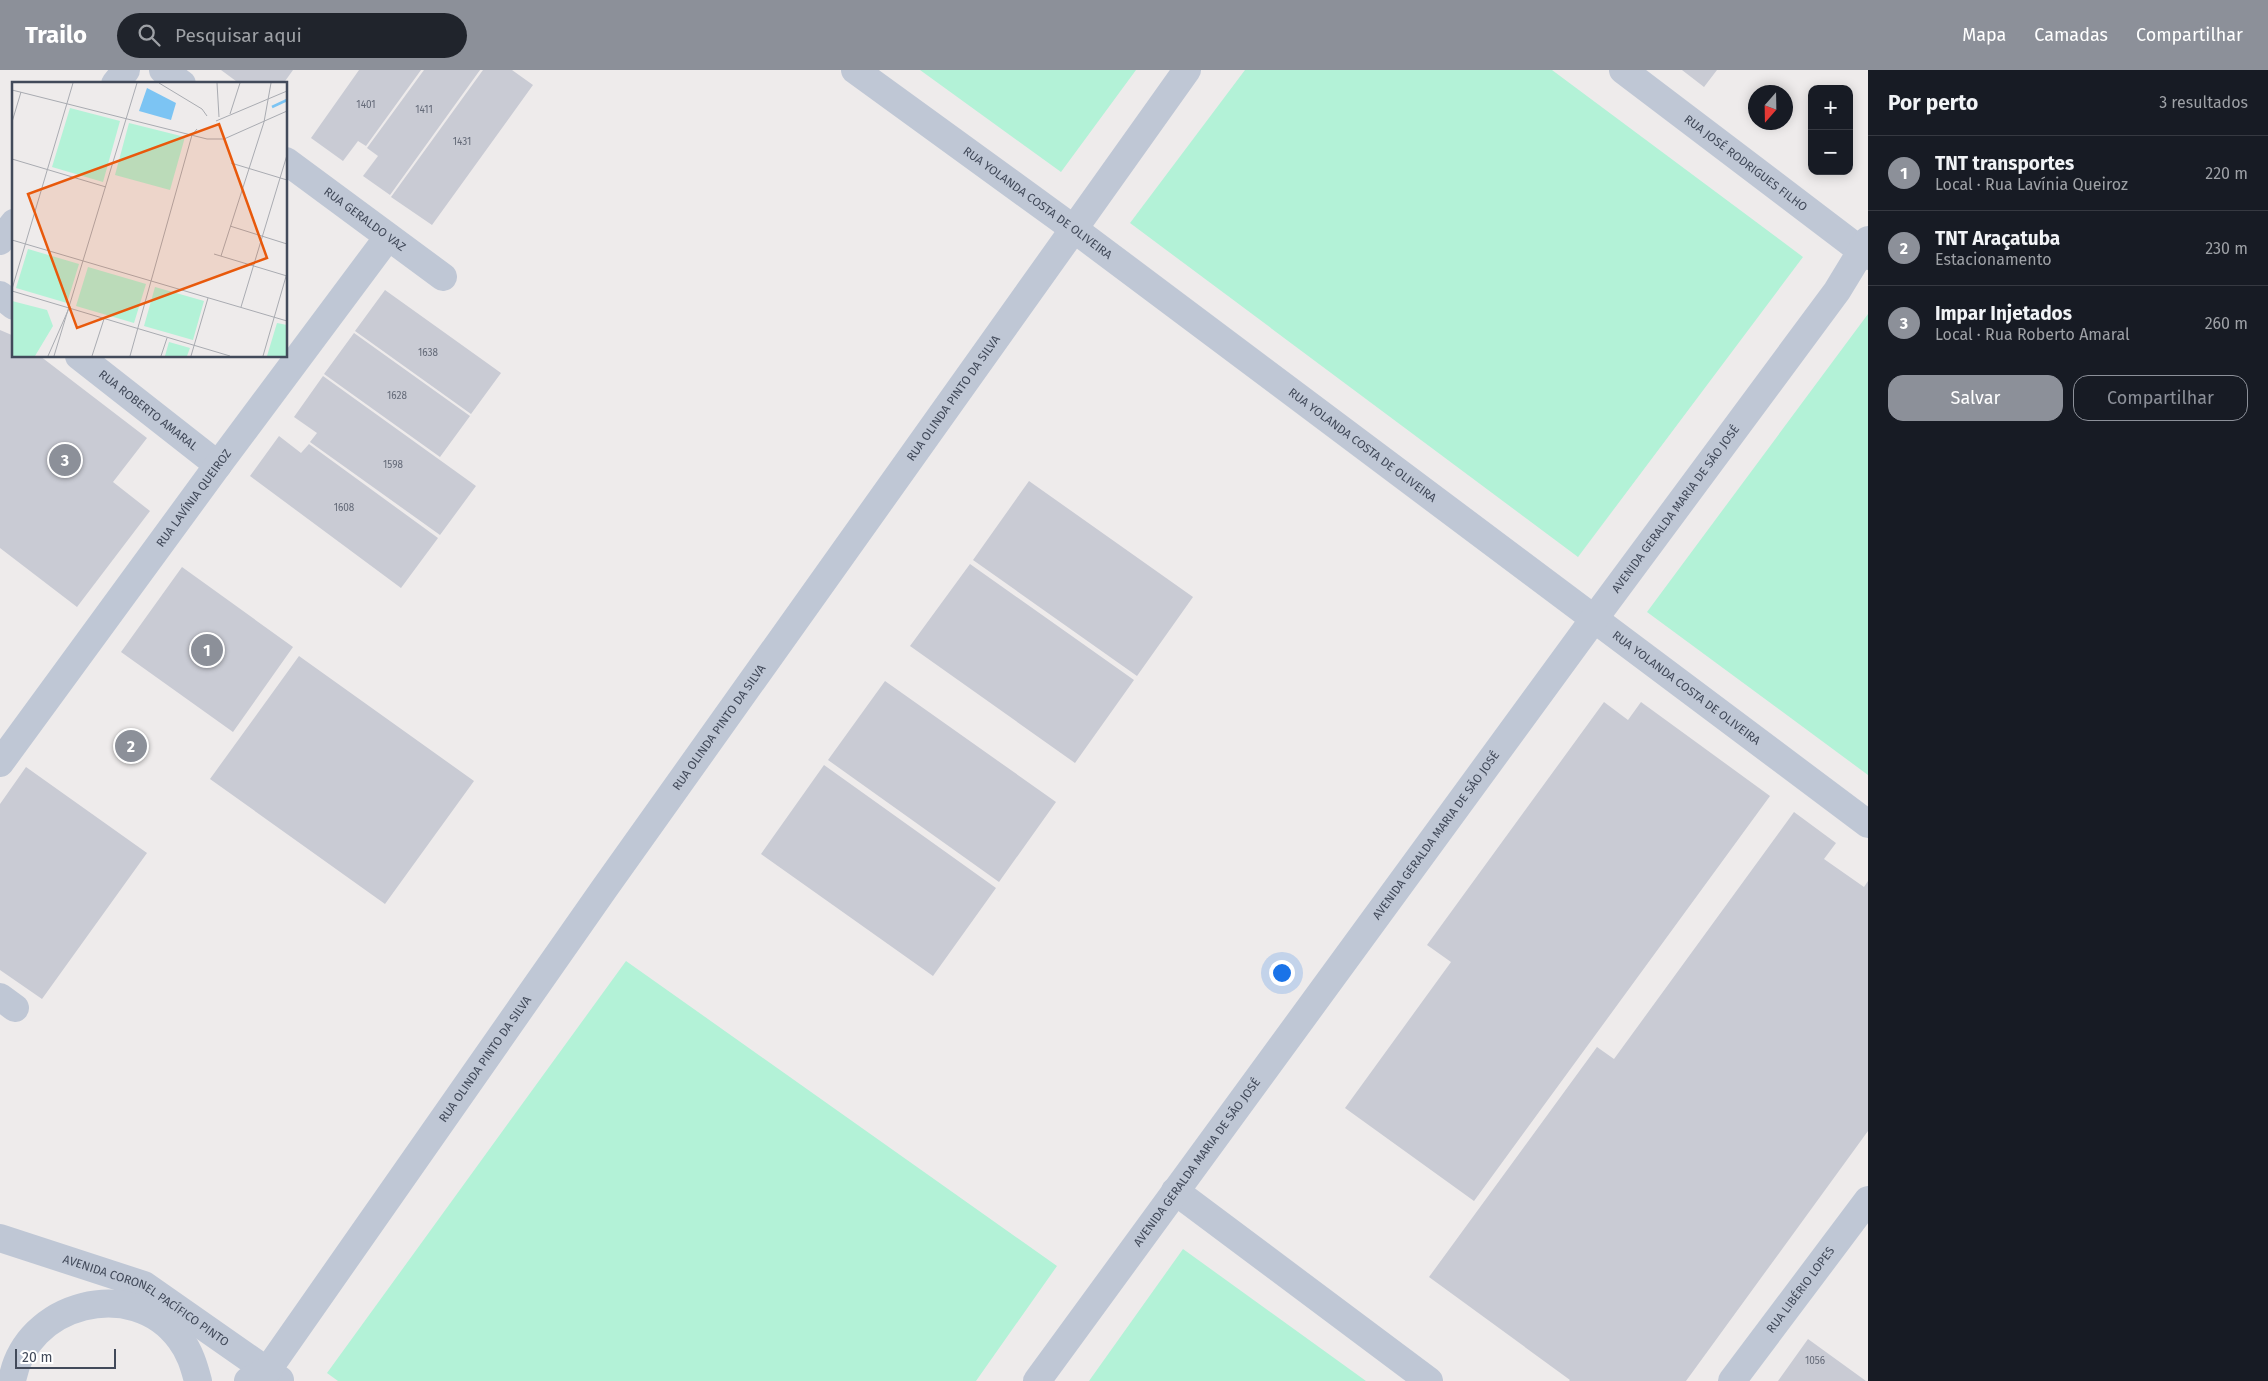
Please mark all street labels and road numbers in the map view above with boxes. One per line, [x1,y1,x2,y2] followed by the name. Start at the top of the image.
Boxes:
[1681,112,1810,214] street label: RUA JOSÉ RODRIGUES FILHO
[960,144,1115,262] street label: RUA YOLANDA COSTA DE OLIVEIRA
[321,184,408,254] street label: RUA GERALDO VAZ
[904,333,1003,464] street label: RUA OLINDA PINTO DA SILVA
[96,367,201,453] street label: RUA ROBERTO AMARAL
[1286,385,1439,505] street label: RUA YOLANDA COSTA DE OLIVEIRA
[1609,422,1742,595] street label: AVENIDA GERALDA MARIA DE SÃO JOSÉ
[153,447,234,550] street label: RUA LAVÍNIA QUEIROZ
[1610,628,1763,748] street label: RUA YOLANDA COSTA DE OLIVEIRA
[670,662,769,793] street label: RUA OLINDA PINTO DA SILVA
[1370,748,1502,922] street label: AVENIDA GERALDA MARIA DE SÃO JOSÉ
[436,993,534,1125] street label: RUA OLINDA PINTO DA SILVA
[1131,1075,1263,1249] street label: AVENIDA GERALDA MARIA DE SÃO JOSÉ
[1764,1244,1838,1336] street label: RUA LIBÉRIO LOPES
[61,1252,232,1349] street label: AVENIDA CORONEL PACÍFICO PINTO

